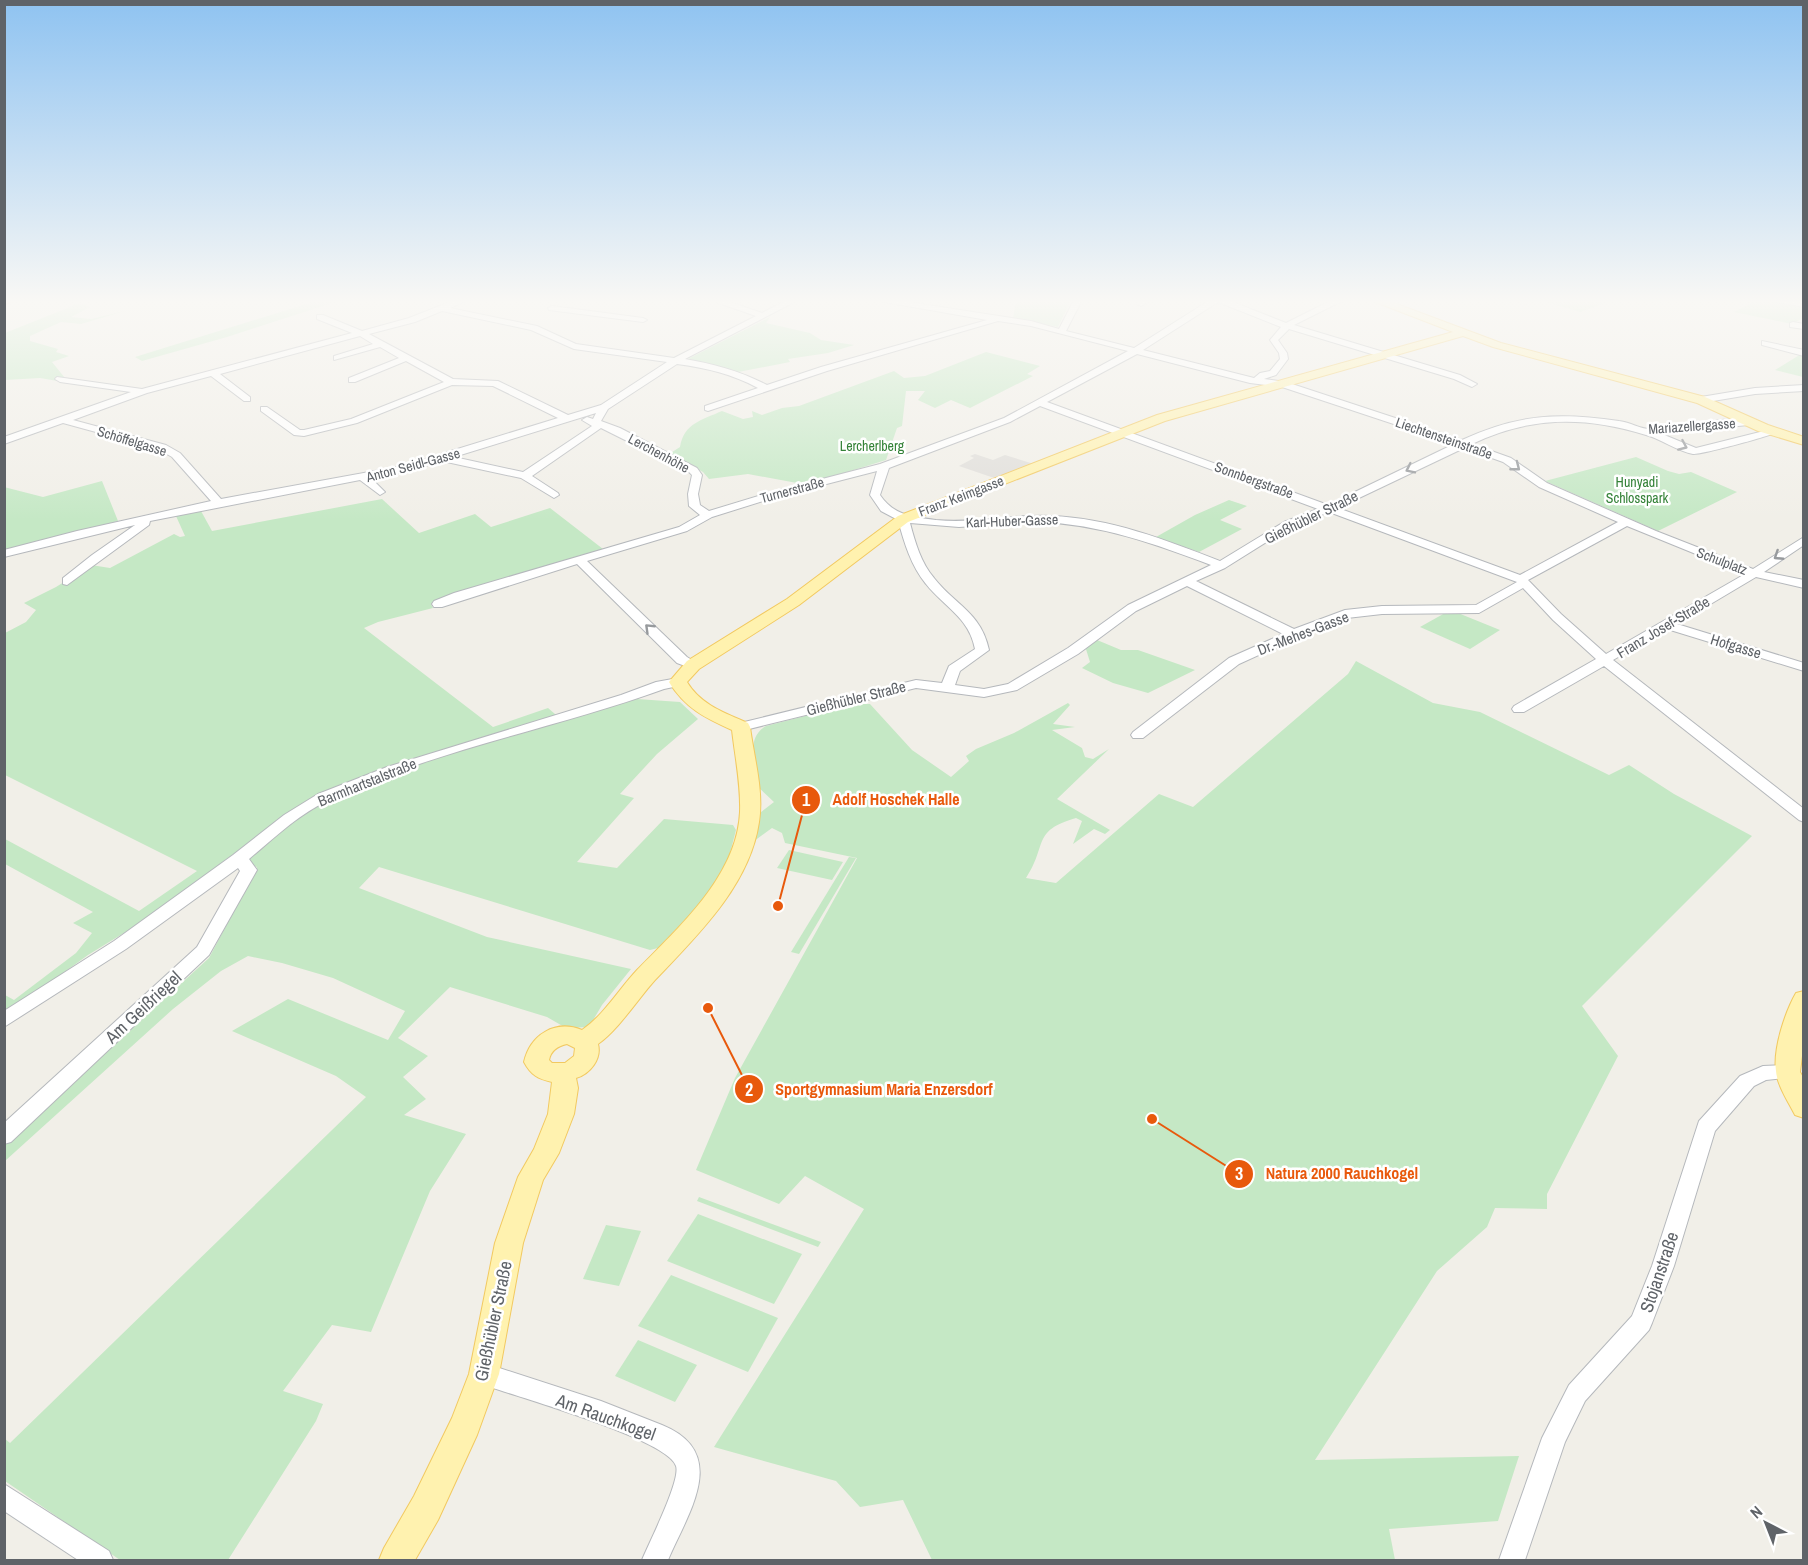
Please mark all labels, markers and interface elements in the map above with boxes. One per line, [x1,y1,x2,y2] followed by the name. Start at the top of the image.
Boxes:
[1393,413,1495,463] street label: Liechtensteinstraße
[1648,414,1736,438] street label: Mariazellergasse
[95,422,169,460] street label: Schöffelgasse
[625,429,693,477] street label: Lerchenhöhe
[840,437,905,455] park label: Lercherlberg
[1677,439,1688,451] one-way arrow
[363,444,462,486] street label: Anton Seidl-Gasse
[1212,457,1296,503] street label: Sonnbergstraße
[1509,460,1520,471] one-way arrow
[1406,461,1417,473] one-way arrow
[916,471,1006,521] street label: Franz Keimgasse
[758,473,826,507] street label: Turnerstraße
[1606,473,1669,507] park label: Hunyadi Schlosspark
[1261,485,1362,549] street label: Gießhübler Straße
[965,510,1059,532] street label: Karl-Huber-Gasse
[1694,543,1750,579] street label: Schulplatz
[1774,549,1784,561] one-way arrow
[1612,591,1714,663] street label: Franz Josef-Straße
[1254,606,1352,660] street label: Dr.-Mehes-Gasse
[645,624,655,635] one-way arrow
[1708,628,1764,664] street label: Hofgasse
[804,675,908,721] street label: Gießhübler Straße
[315,753,420,811] street label: Barmhartstalstraße
[791,783,972,817] callout: Adolf Hoschek Halle
[802,787,811,812] text: 1
[833,788,959,810] text: Adolf Hoschek Halle
[99,965,187,1050] street label: Am Geißriegel
[734,1072,1005,1106] callout: Sportgymnasium Maria Enzersdorf
[745,1077,753,1102] text: 2
[775,1078,993,1100] text: Sportgymnasium Maria Enzersdorf
[1224,1157,1430,1191] callout: Natura 2000 Rauchkogel
[1235,1161,1243,1186] text: 3
[1266,1162,1418,1184] text: Natura 2000 Rauchkogel
[1634,1228,1684,1316] street label: Stojanstraße
[468,1259,518,1383] street label: Gießhübler Straße
[552,1387,659,1447] street label: Am Rauchkogel
[1736,1493,1796,1553] north arrow
[1745,1501,1767,1523] text: N

